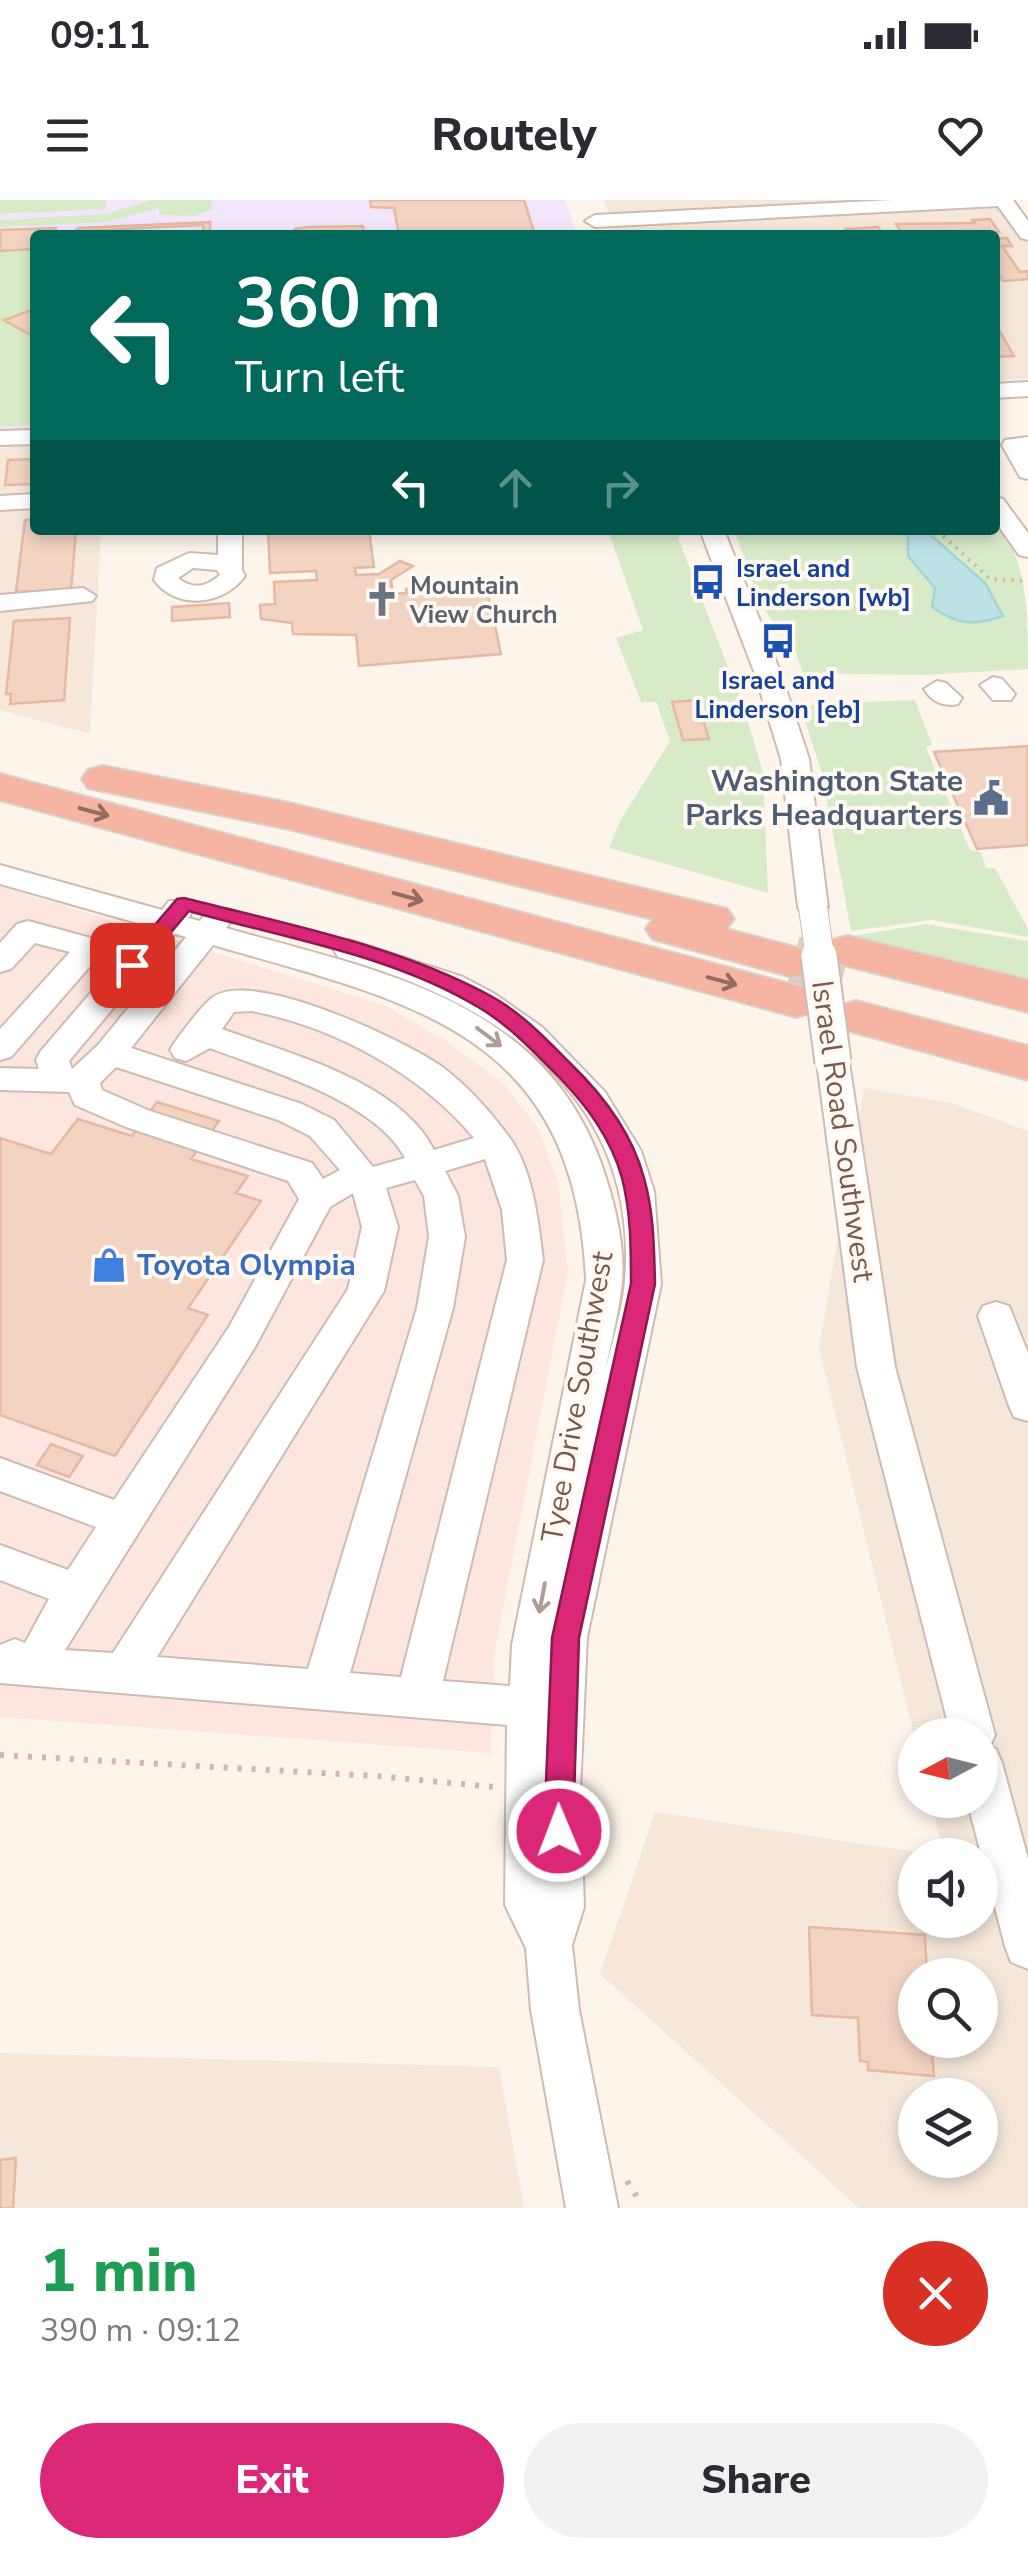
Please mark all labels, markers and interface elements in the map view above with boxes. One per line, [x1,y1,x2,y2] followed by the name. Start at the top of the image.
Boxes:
[50,10,151,61] text: 09:11
[432,105,596,166] text: Routely
[40,108,95,163] icon: menu
[933,108,988,163] icon: heart
[235,256,441,352] text: 360 m
[70,270,200,400] icon: left
[235,347,404,408] text: Turn left
[383,460,438,515] icon: left
[488,460,543,515] icon: ahead
[593,460,648,515] icon: right
[736,552,911,615] place label: Israel and Linderson [wb]
[689,563,727,601] bus stop icon: Israel and Linderson [wb]
[409,569,558,632] place label: Mountain View Church
[363,580,401,618] church icon: Mountain View Church
[759,622,797,660] bus stop icon: Israel and Linderson [eb]
[694,664,862,727] place label: Israel and Linderson [eb]
[685,761,963,836] place label: Washington State Parks Headquarters
[972,779,1010,817] public building icon: Washington State Parks Headquarters
[78,804,109,823] one-way arrow
[392,888,423,907] one-way arrow
[90,923,175,1008] pin
[105,938,160,993] icon: arrive
[706,972,737,991] one-way arrow
[801,978,884,1285] street label: Israel Road Southwest
[475,1027,502,1048] one-way arrow
[137,1245,356,1286] place label: Toyota Olympia
[90,1246,128,1284] shop icon: Toyota Olympia
[532,1248,623,1546] street label: Tyee Drive Southwest
[532,1582,551,1614] one-way arrow
[898,1718,998,1818] north arrow
[898,1718,998,2178] map controls
[507,1779,611,1883] position arrow
[898,1838,998,1938] button: sound
[898,1958,998,2058] button: search
[898,2078,998,2178] button: layers
[40,2230,198,2312] text: 1 min
[883,2241,988,2346] button: close
[40,2309,241,2352] text: 390 m · 09:12
[40,2423,504,2538] button: Exit
[524,2423,988,2538] button: Share

